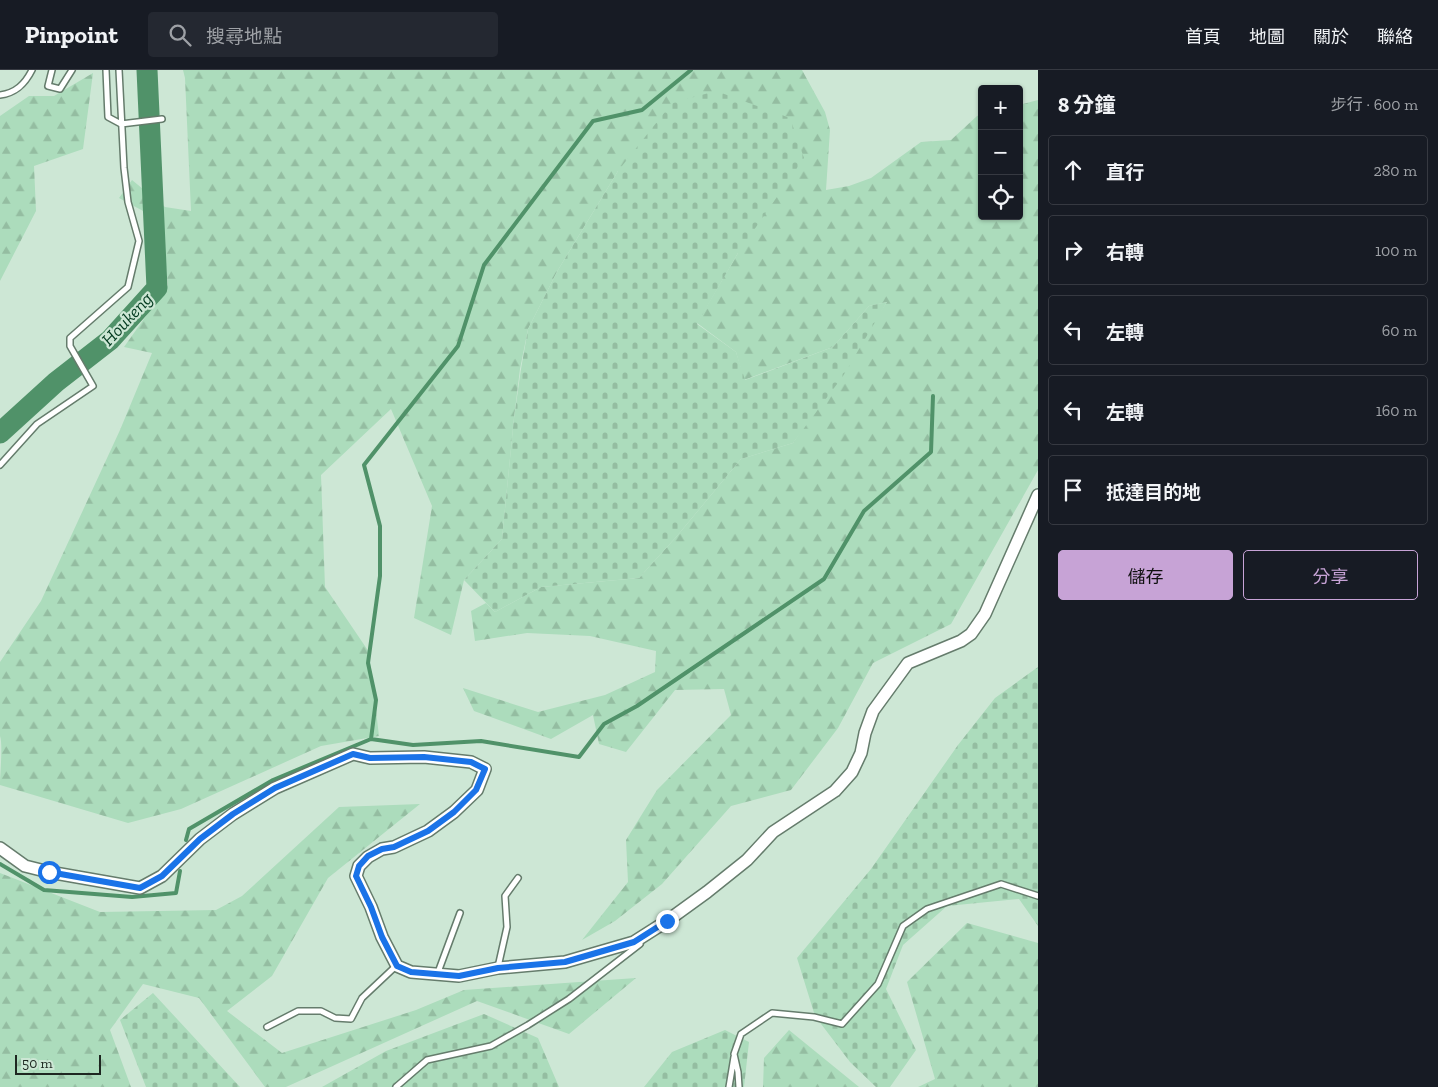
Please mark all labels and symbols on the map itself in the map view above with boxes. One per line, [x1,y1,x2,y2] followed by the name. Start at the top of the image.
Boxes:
[97,287,158,350] water label: Houkeng
[38,861,61,884] route start
[656,910,679,933] route end
[15,1052,101,1075] scale bar

